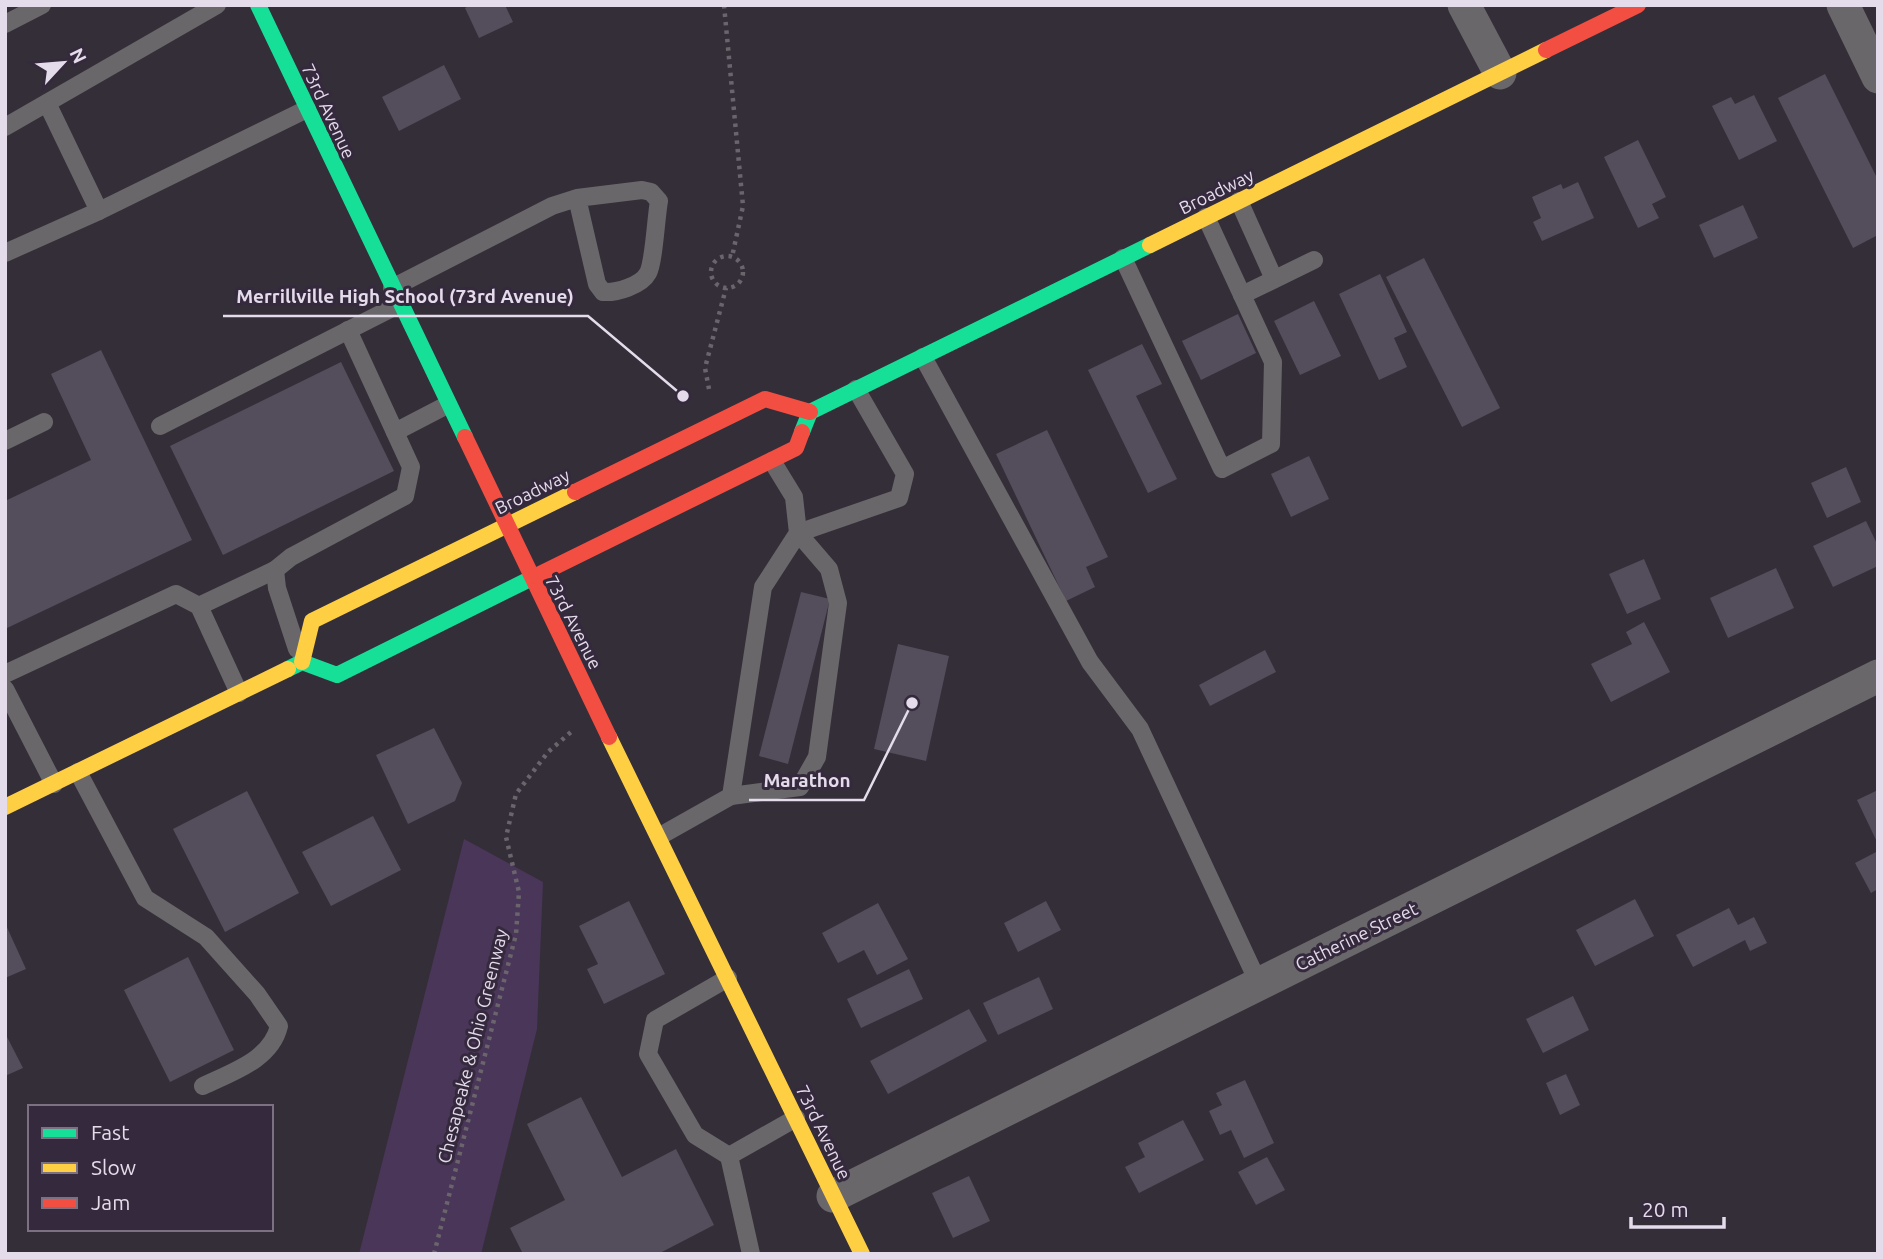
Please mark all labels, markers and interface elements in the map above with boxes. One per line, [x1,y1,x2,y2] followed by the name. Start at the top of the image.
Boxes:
[28,28,98,98] north arrow
[65,44,91,67] text: N
[298,60,360,162] street label: 73rd Avenue
[1175,164,1257,218] street label: Broadway
[223,276,588,316] callout: Merrillville High School (73rd Avenue)
[236,285,574,307] text: Merrillville High School (73rd Avenue)
[491,464,573,518] street label: Broadway
[542,572,606,672] street label: 73rd Avenue
[749,760,864,800] callout: Marathon
[763,769,851,791] text: Marathon
[1292,898,1420,974] street label: Catherine Street
[433,926,511,1165] street label: Chesapeake & Ohio Greenway
[793,1082,855,1182] street label: 73rd Avenue
[28,1105,273,1231] legend
[91,1120,129,1144] text: Fast
[91,1155,136,1179] text: Slow
[1631,1186,1724,1230] scale bar
[91,1190,130,1214] text: Jam
[1642,1197,1689,1221] text: 20 m

